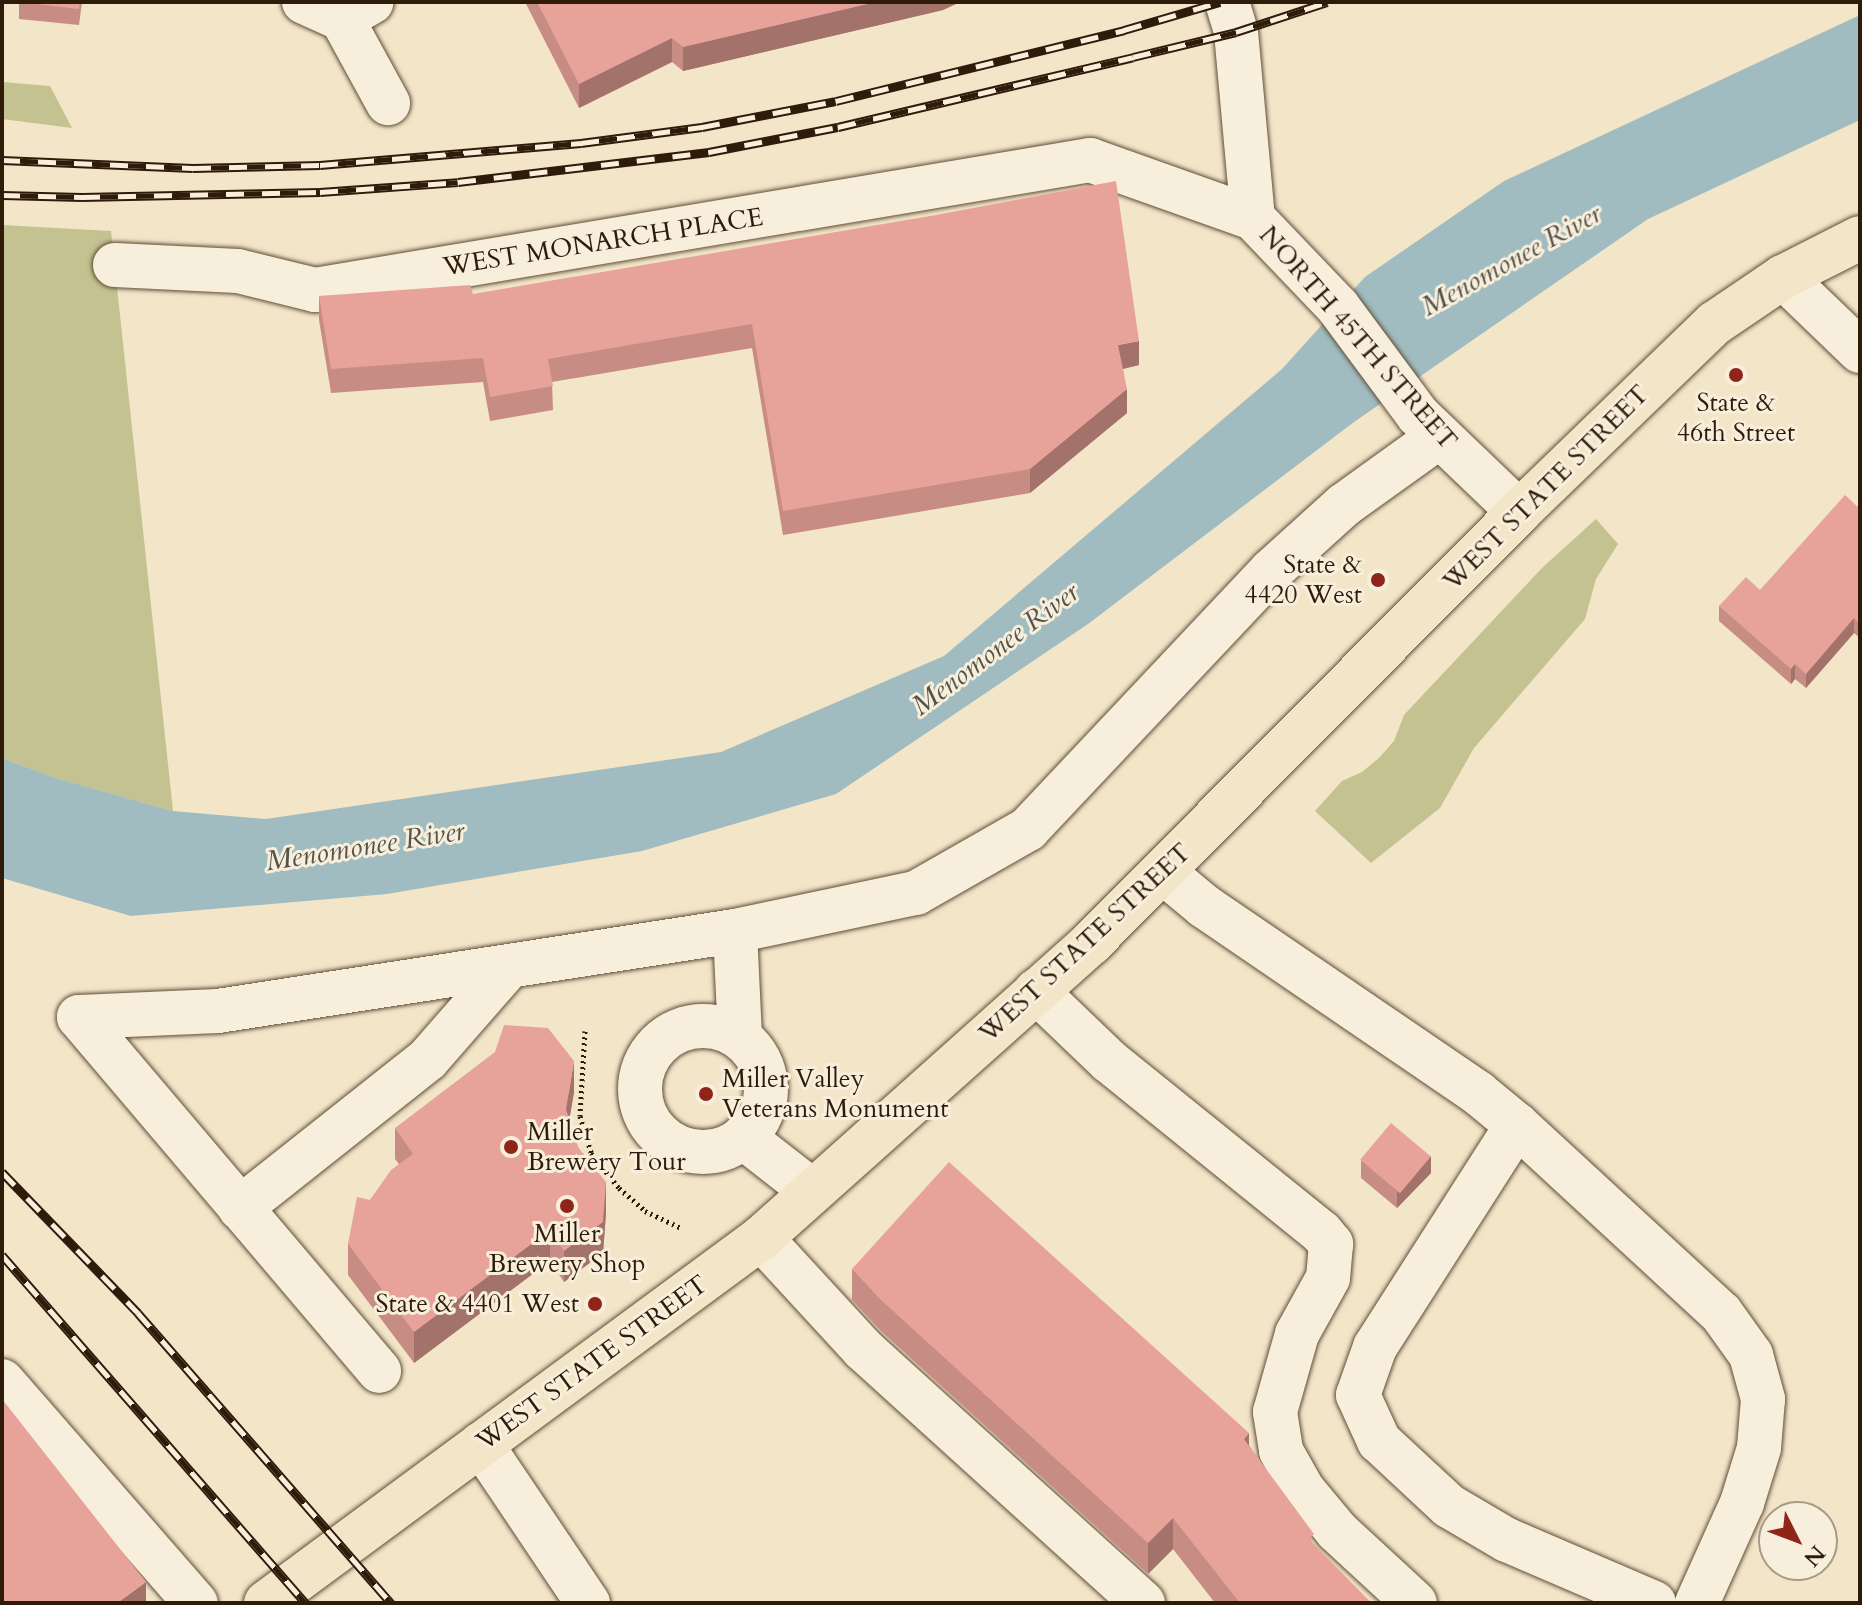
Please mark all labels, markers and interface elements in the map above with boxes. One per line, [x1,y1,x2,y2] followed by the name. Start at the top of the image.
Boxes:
[1415,197,1607,323] water label: Menomonee River
[441,201,765,283] street label: WEST MONARCH PLACE
[1252,220,1464,456] street label: NORTH 45TH STREET
[1727,366,1745,384] marker: State & 46th Street
[1437,379,1655,597] street label: WEST STATE STREET
[1677,387,1795,448] place label: State & 46th Street
[1244,549,1362,610] place label: State & 4420 West
[1369,571,1387,589] marker: State & 4420 West
[905,575,1085,723] water label: Menomonee River
[263,814,467,878] water label: Menomonee River
[973,837,1197,1049] street label: WEST STATE STREET
[722,1063,948,1124] place label: Miller Valley Veterans Monument
[697,1085,715,1103] marker: Miller Valley Veterans Monument
[527,1116,686,1178] place label: Miller Brewery Tour
[502,1138,520,1156] marker: Miller Brewery Tour
[558,1197,576,1215] marker: Miller Brewery Shop
[488,1218,646,1280] place label: Miller Brewery Shop
[470,1269,714,1457] street label: WEST STATE STREET
[376,1288,579,1320] place label: State & 4401 West
[586,1295,604,1313] marker: State & 4401 West
[1758,1501,1838,1581] north arrow
[1797,1539,1832,1573] text: N

